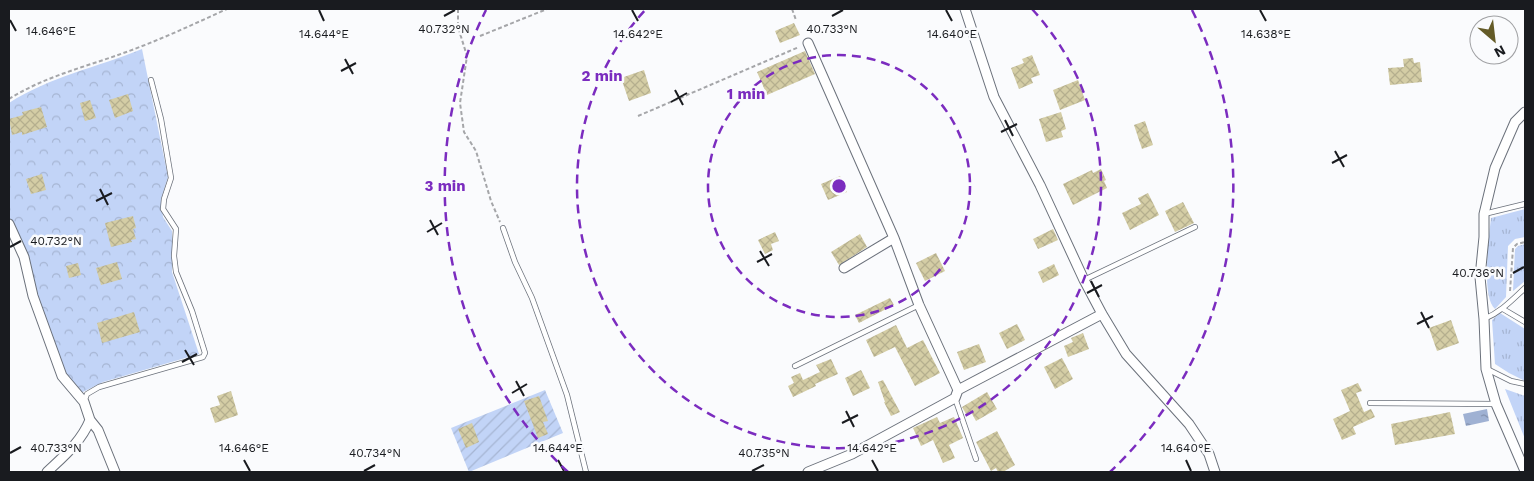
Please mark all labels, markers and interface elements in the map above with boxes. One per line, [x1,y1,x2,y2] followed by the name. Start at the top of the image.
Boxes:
[1469,15,1519,65] north arrow
[418,22,470,36] text: 40.732°N
[806,22,858,36] text: 40.733°N
[26,24,76,38] text: 14.646°E
[299,27,349,41] text: 14.644°E
[613,27,663,41] text: 14.642°E
[927,27,977,41] text: 14.640°E
[1241,27,1291,41] text: 14.638°E
[1492,42,1508,61] text: N
[581,67,623,85] text: 2 min
[727,85,765,103] text: 1 min
[425,177,465,195] text: 3 min
[830,177,848,195] centre of rings
[30,234,82,248] text: 40.732°N
[1452,266,1504,280] text: 40.736°N
[30,441,82,455] text: 40.733°N
[219,441,269,455] text: 14.646°E
[533,441,583,455] text: 14.644°E
[847,441,897,455] text: 14.642°E
[1161,441,1211,455] text: 14.640°E
[349,446,401,460] text: 40.734°N
[738,446,790,460] text: 40.735°N

